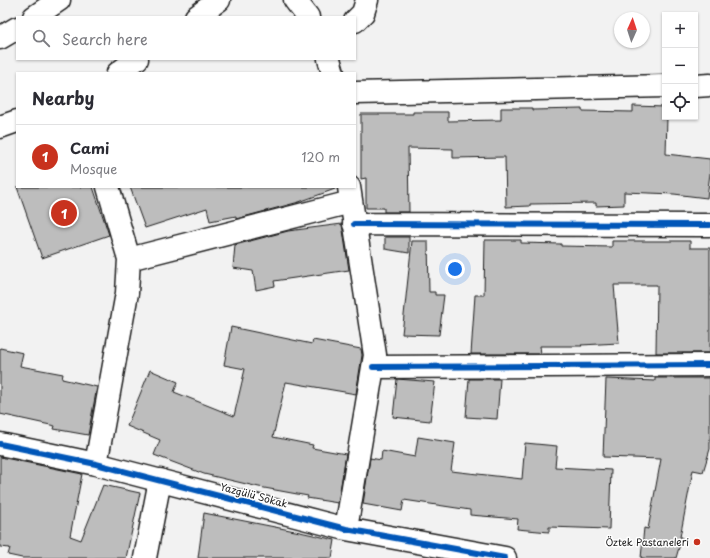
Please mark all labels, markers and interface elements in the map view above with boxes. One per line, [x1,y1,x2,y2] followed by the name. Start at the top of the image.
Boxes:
[614,12,650,48] north arrow
[662,12,698,120] map controls
[662,12,698,48] button: +
[16,16,356,60] search box
[30,27,52,49] icon: search
[62,27,148,50] text: Search here
[662,48,698,84] button: −
[662,84,698,120] button: locate
[32,85,94,111] text: Nearby
[70,136,109,159] text: Cami
[42,147,48,166] text: 1
[301,147,340,166] text: 120 m
[70,159,117,178] text: Mosque
[51,198,77,228] pin: 1
[445,259,465,279] your location
[219,478,290,511] street label: Yazgülü Sokak
[605,534,689,549] place label: Öztek Pastaneleri
[692,537,702,547] marker: Öztek Pastaneleri

